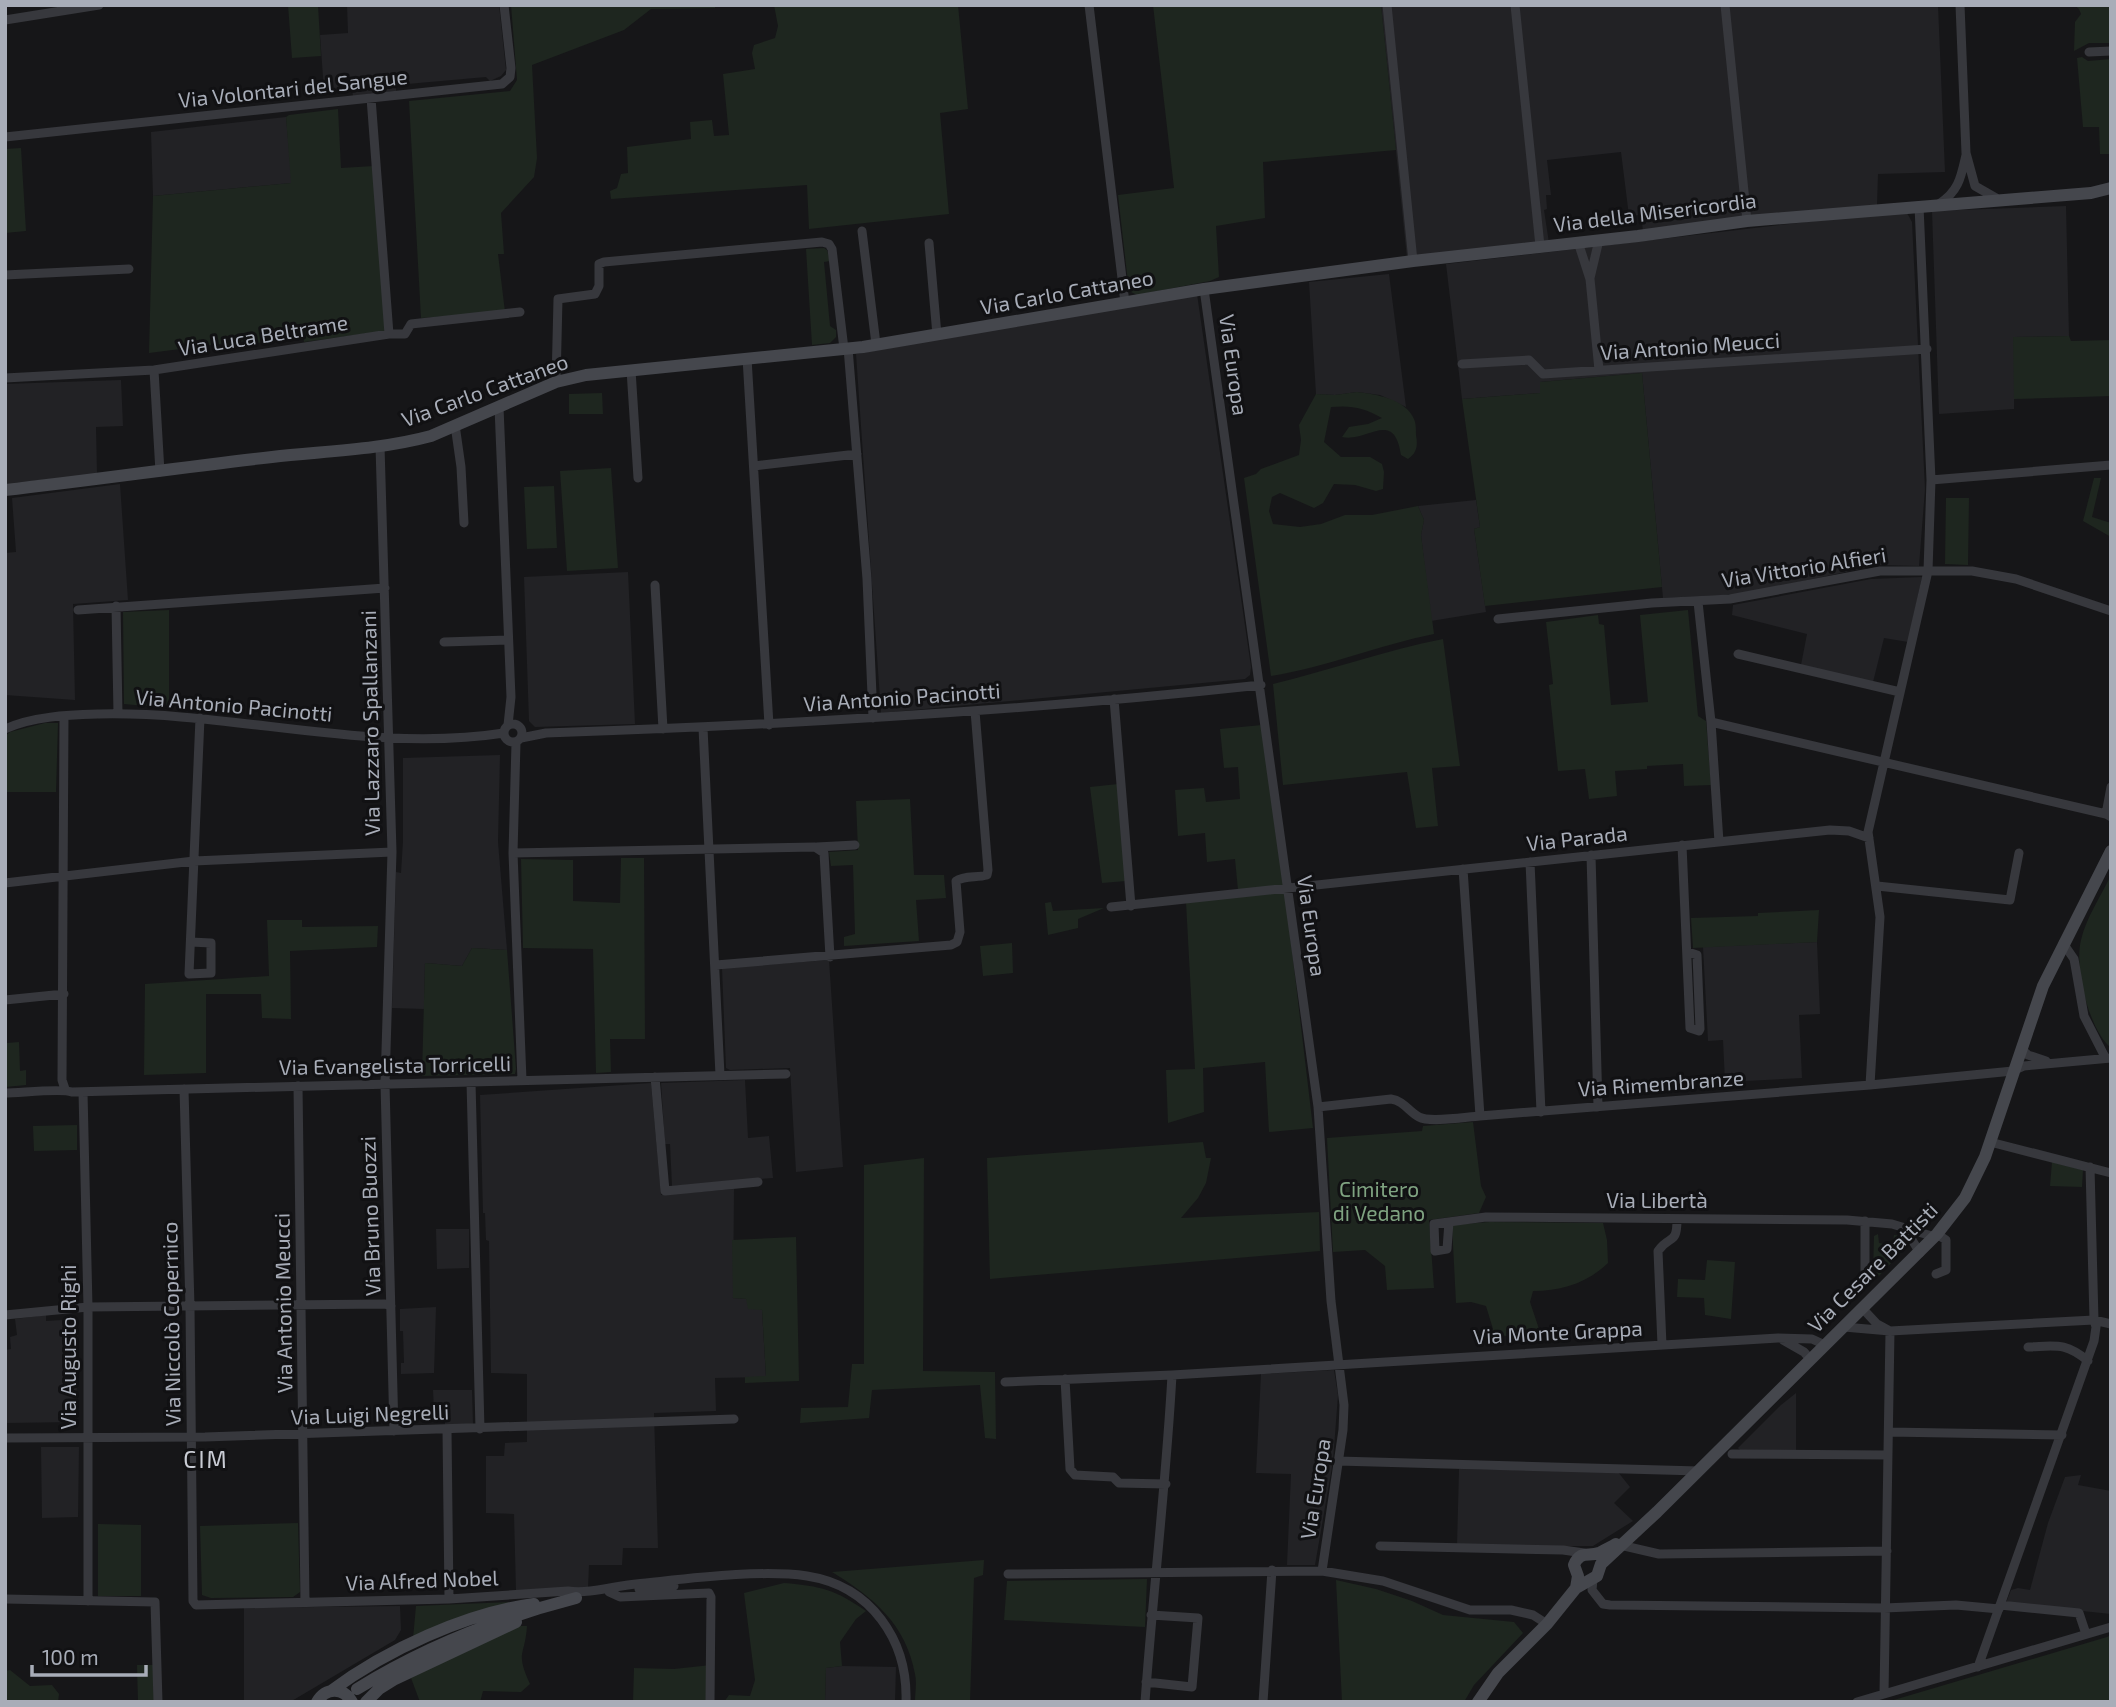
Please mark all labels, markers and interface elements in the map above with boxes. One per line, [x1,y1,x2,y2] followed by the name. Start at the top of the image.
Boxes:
[177,63,409,112] street label: Via Volontari del Sangue
[1552,187,1758,236] street label: Via della Misericordia
[978,264,1155,319] street label: Via Carlo Cattaneo
[176,309,349,360] street label: Via Luca Beltrame
[1215,313,1254,417] street label: Via Europa
[1599,327,1781,364] street label: Via Antonio Meucci
[398,348,571,431] street label: Via Carlo Cattaneo
[1720,541,1888,592] street label: Via Vittorio Alfieri
[355,610,384,836] street label: Via Lazzaro Spallanzani
[802,677,1001,716] street label: Via Antonio Pacinotti
[135,683,334,726] street label: Via Antonio Pacinotti
[1525,820,1629,855] street label: Via Parada
[1293,874,1332,978] street label: Via Europa
[279,1050,511,1079] street label: Via Evangelista Torricelli
[1577,1064,1745,1101] street label: Via Rimembranze
[354,1136,385,1296] street label: Via Bruno Buozzi
[1333,1176,1425,1225] park label: Cimitero di Vedano
[1606,1187,1708,1212] street label: Via Libertà
[1802,1197,1942,1337] street label: Via Cesare Battisti
[268,1213,297,1393] street label: Via Antonio Meucci
[156,1222,185,1426] street label: Via Niccolò Copernico
[55,1264,80,1430] street label: Via Augusto Righi
[1473,1315,1643,1348] street label: Via Monte Grappa
[290,1398,450,1429] street label: Via Luigi Negrelli
[1294,1437,1335,1541] street label: Via Europa
[183,1445,229,1473] district label: CIM
[345,1564,500,1595] street label: Via Alfred Nobel
[32,1634,145,1678] scale bar
[42,1644,99,1669] text: 100 m

